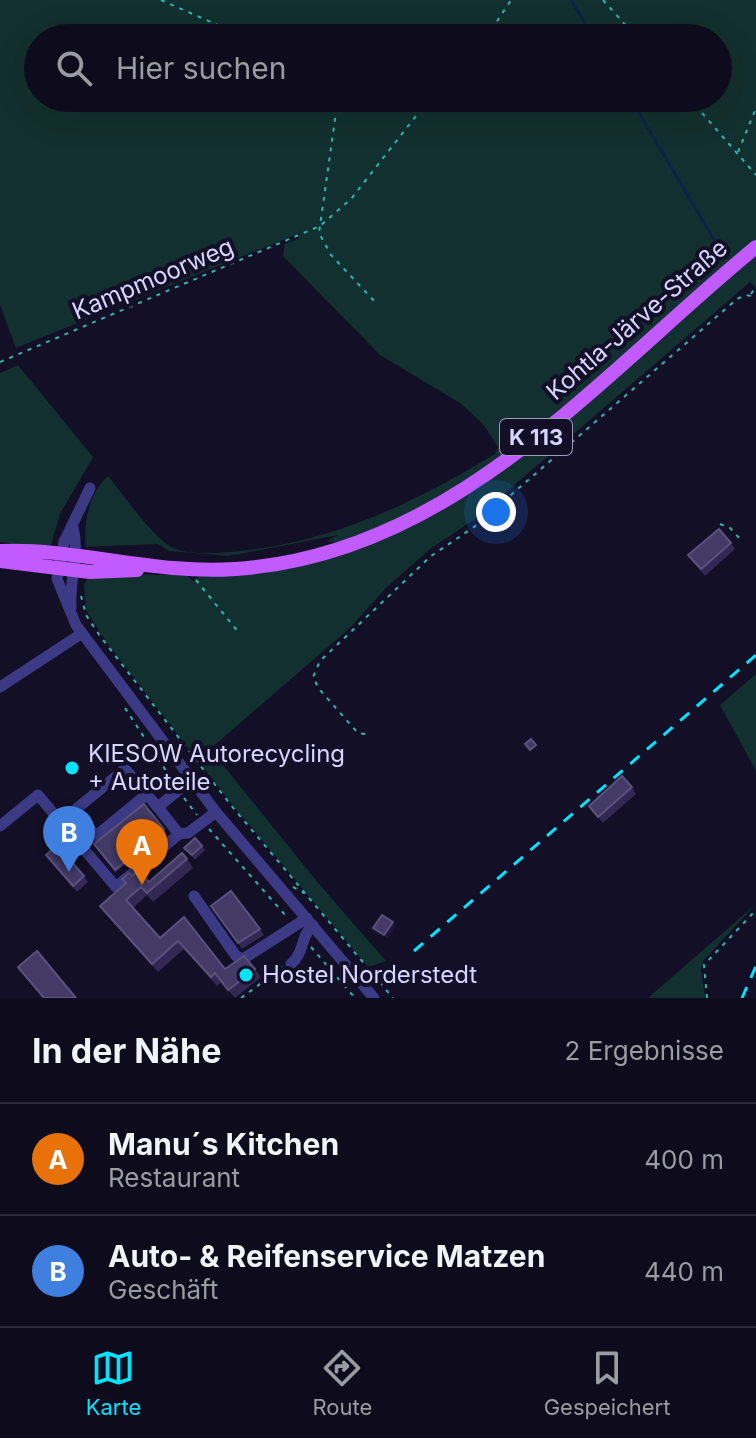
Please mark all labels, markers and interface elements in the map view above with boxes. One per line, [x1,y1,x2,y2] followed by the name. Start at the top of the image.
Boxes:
[24,24,732,112] search box
[52,46,96,90] icon: search
[116,50,286,86] text: Hier suchen
[68,232,238,326] street label: Kampmoorweg
[540,233,733,406] street label: Kohtla-Järve-Straße
[500,419,572,455] road number: K 113
[476,492,516,532] your location
[88,739,345,796] place label: KIESOW Autorecycling + Autoteile
[63,759,81,777] marker: KIESOW Autorecycling + Autoteile
[43,806,95,872] pin: B
[116,819,168,885] pin: A
[262,960,477,989] place label: Hostel Norderstedt
[237,966,255,984] marker: Hostel Norderstedt
[32,1030,221,1071] text: In der Nähe
[565,1035,724,1066] text: 2 Ergebnisse
[108,1126,339,1162] text: Manu´s Kitchen
[48,1144,68,1175] text: A
[644,1144,724,1175] text: 400 m
[108,1162,240,1193] text: Restaurant
[108,1238,545,1274] text: Auto- & Reifenservice Matzen
[49,1256,67,1287] text: B
[644,1256,724,1287] text: 440 m
[108,1274,218,1305] text: Geschäft
[86,1346,141,1420] tab: Karte
[313,1346,372,1420] tab: Route
[544,1346,670,1420] tab: Gespeichert

